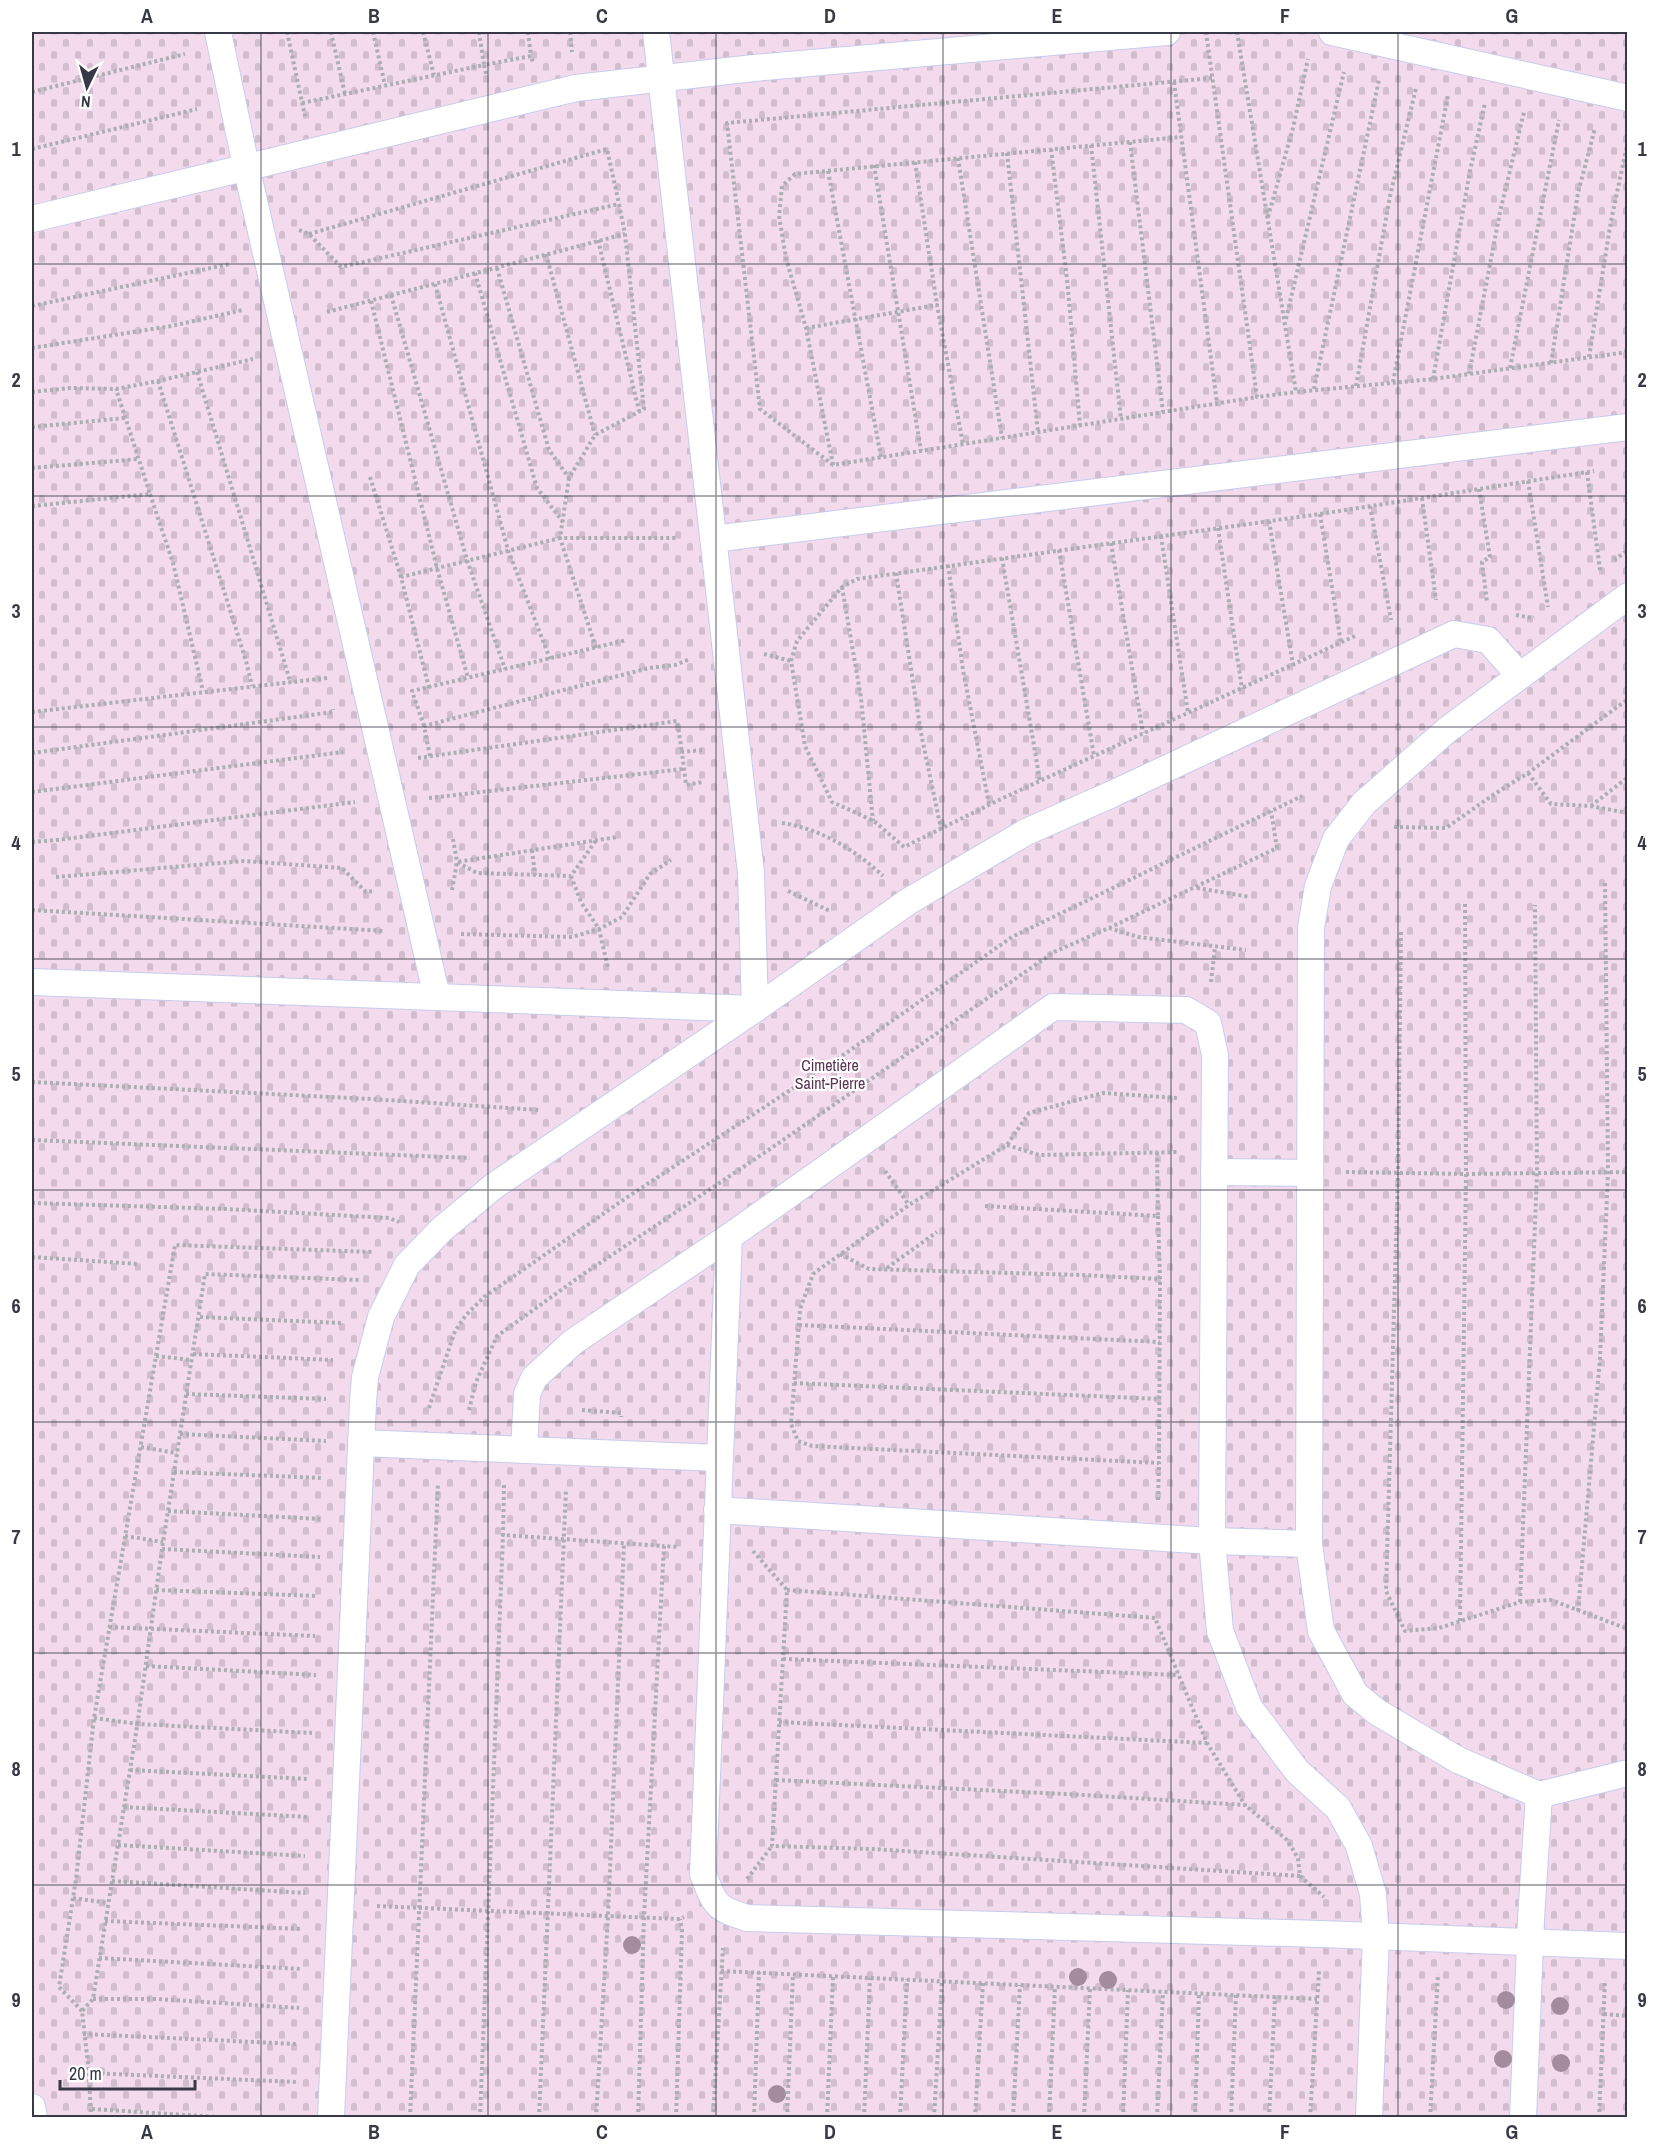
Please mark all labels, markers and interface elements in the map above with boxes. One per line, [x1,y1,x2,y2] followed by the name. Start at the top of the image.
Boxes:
[141,2,153,29] text: A
[368,2,380,29] text: B
[596,2,608,29] text: C
[824,2,836,29] text: D
[1052,2,1063,29] text: E
[1280,2,1290,29] text: F
[1506,2,1518,29] text: G
[57,57,117,117] north arrow
[80,91,91,113] text: N
[11,135,21,162] text: 1
[1637,135,1647,162] text: 1
[11,366,21,393] text: 2
[1637,366,1647,393] text: 2
[11,597,21,624] text: 3
[1637,597,1647,624] text: 3
[11,829,21,856] text: 4
[1637,829,1647,856] text: 4
[795,1054,865,1094] park label: Cimetière Saint-Pierre
[11,1060,21,1087] text: 5
[1637,1060,1647,1087] text: 5
[11,1292,21,1319] text: 6
[1637,1292,1647,1319] text: 6
[11,1523,21,1550] text: 7
[1637,1523,1647,1550] text: 7
[11,1755,21,1782] text: 8
[1637,1755,1647,1782] text: 8
[11,1986,21,2013] text: 9
[1637,1986,1647,2013] text: 9
[60,2053,195,2091] scale bar
[69,2061,102,2086] text: 20 m
[141,2118,153,2145] text: A
[368,2118,380,2145] text: B
[596,2118,608,2145] text: C
[824,2118,836,2145] text: D
[1052,2118,1063,2145] text: E
[1280,2118,1290,2145] text: F
[1506,2118,1518,2145] text: G

